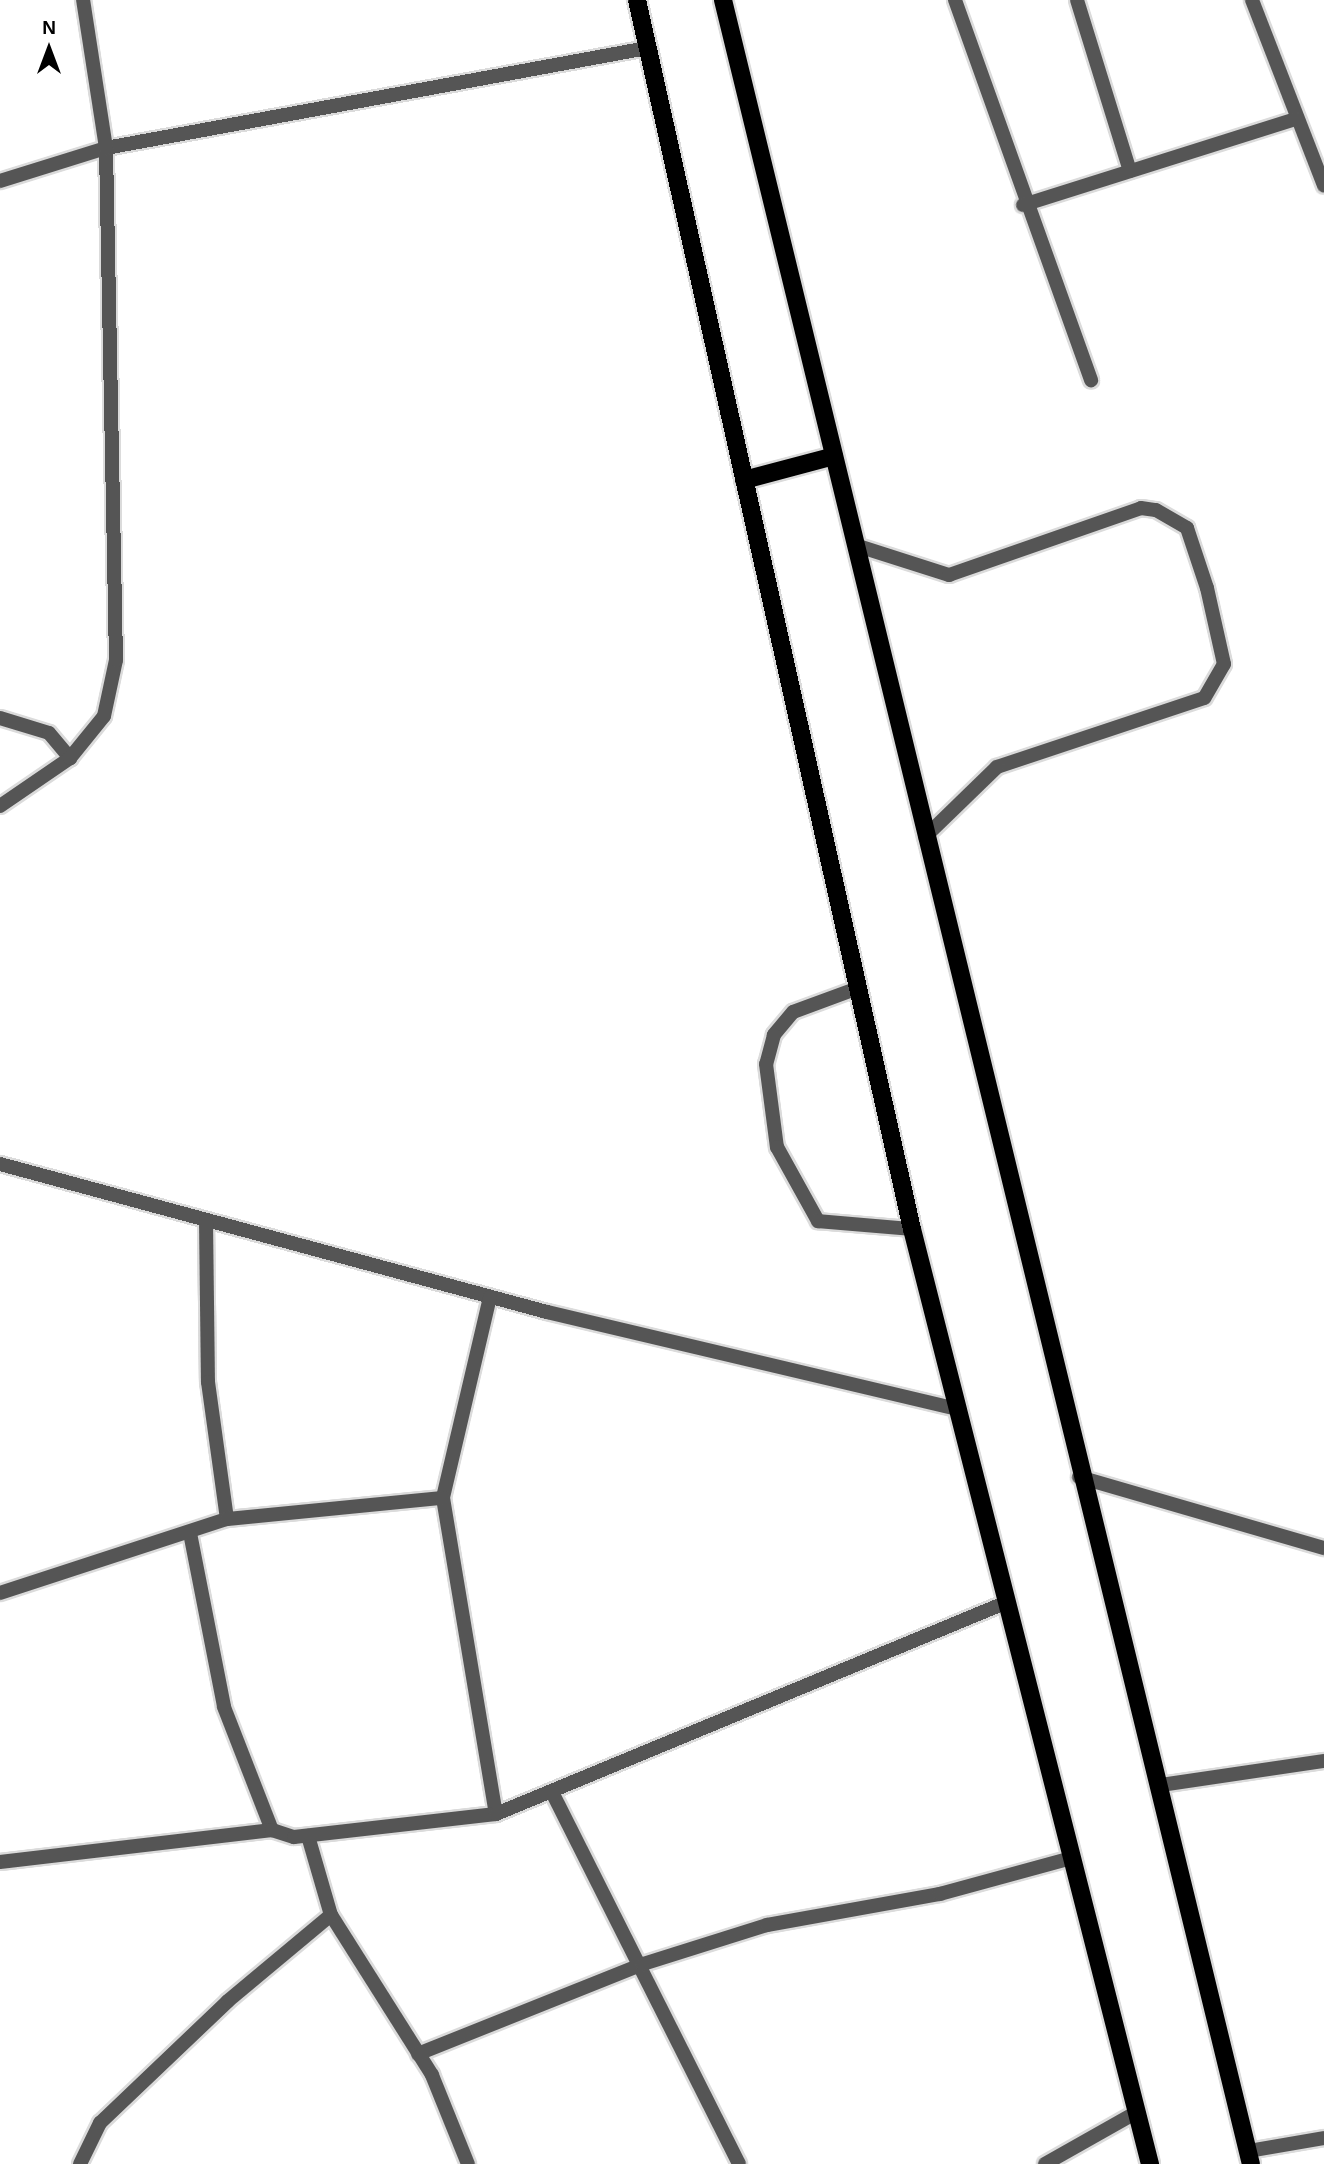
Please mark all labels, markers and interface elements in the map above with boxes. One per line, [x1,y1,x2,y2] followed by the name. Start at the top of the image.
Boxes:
[14,14,84,84] north arrow
[42,17,56,38] text: N

